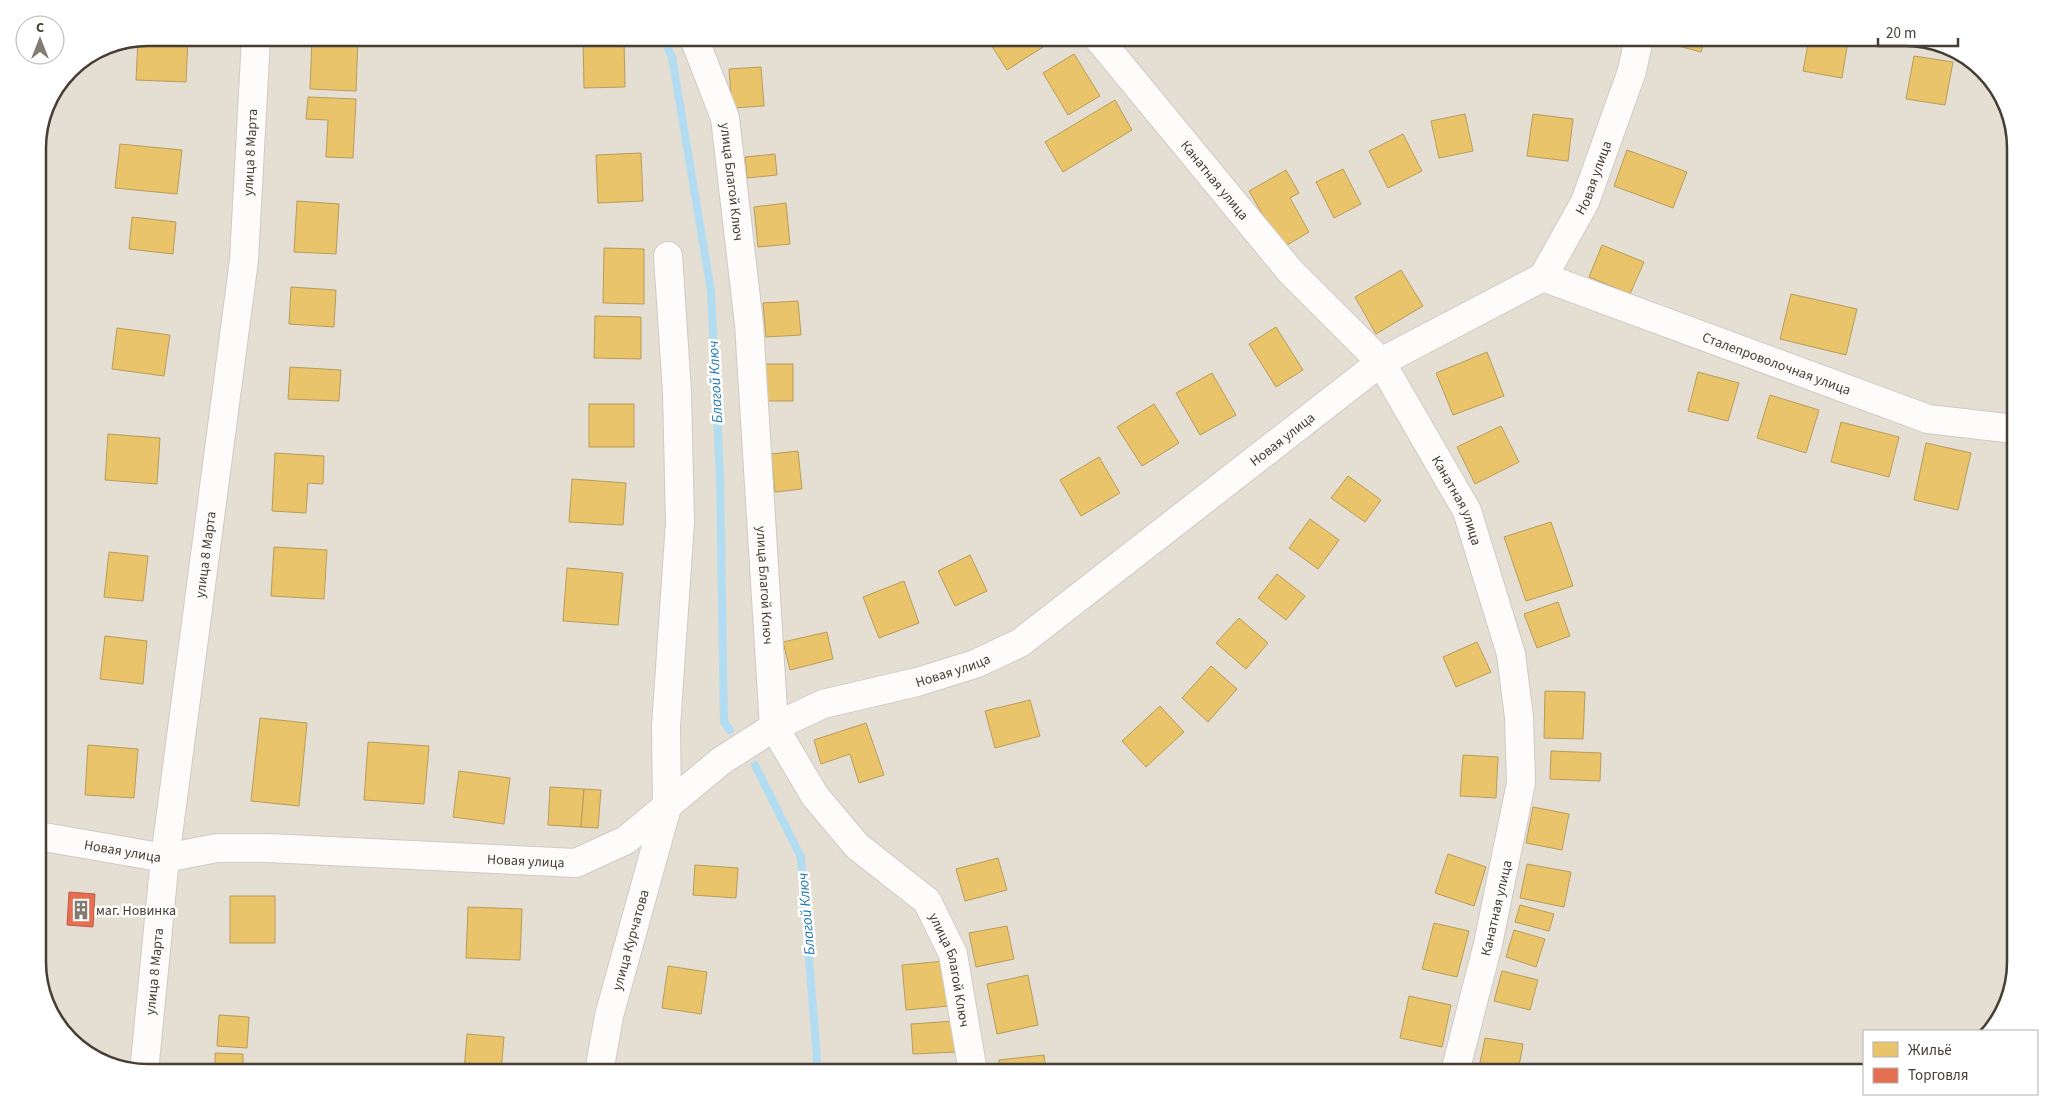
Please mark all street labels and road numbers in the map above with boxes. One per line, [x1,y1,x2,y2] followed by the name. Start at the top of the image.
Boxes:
[238,108,263,197] street label: улица 8 Марта
[715,122,748,242] street label: улица Благой Ключ
[1175,136,1253,225] street label: Канатная улица
[1571,138,1617,219] street label: Новая улица
[1699,328,1853,401] street label: Сталепроволочная улица
[1246,408,1320,472] street label: Новая улица
[1426,452,1486,548] street label: Канатная улица
[190,510,222,599] street label: улица 8 Марта
[751,525,778,645] street label: улица Благой Ключ
[913,649,994,693] street label: Новая улица
[83,835,163,868] street label: Новая улица
[487,850,565,873] street label: Новая улица
[1476,858,1518,958] street label: Канатная улица
[608,887,655,993] street label: улица Курчатова
[923,910,974,1029] street label: улица Благой Ключ
[141,927,169,1016] street label: улица 8 Марта

